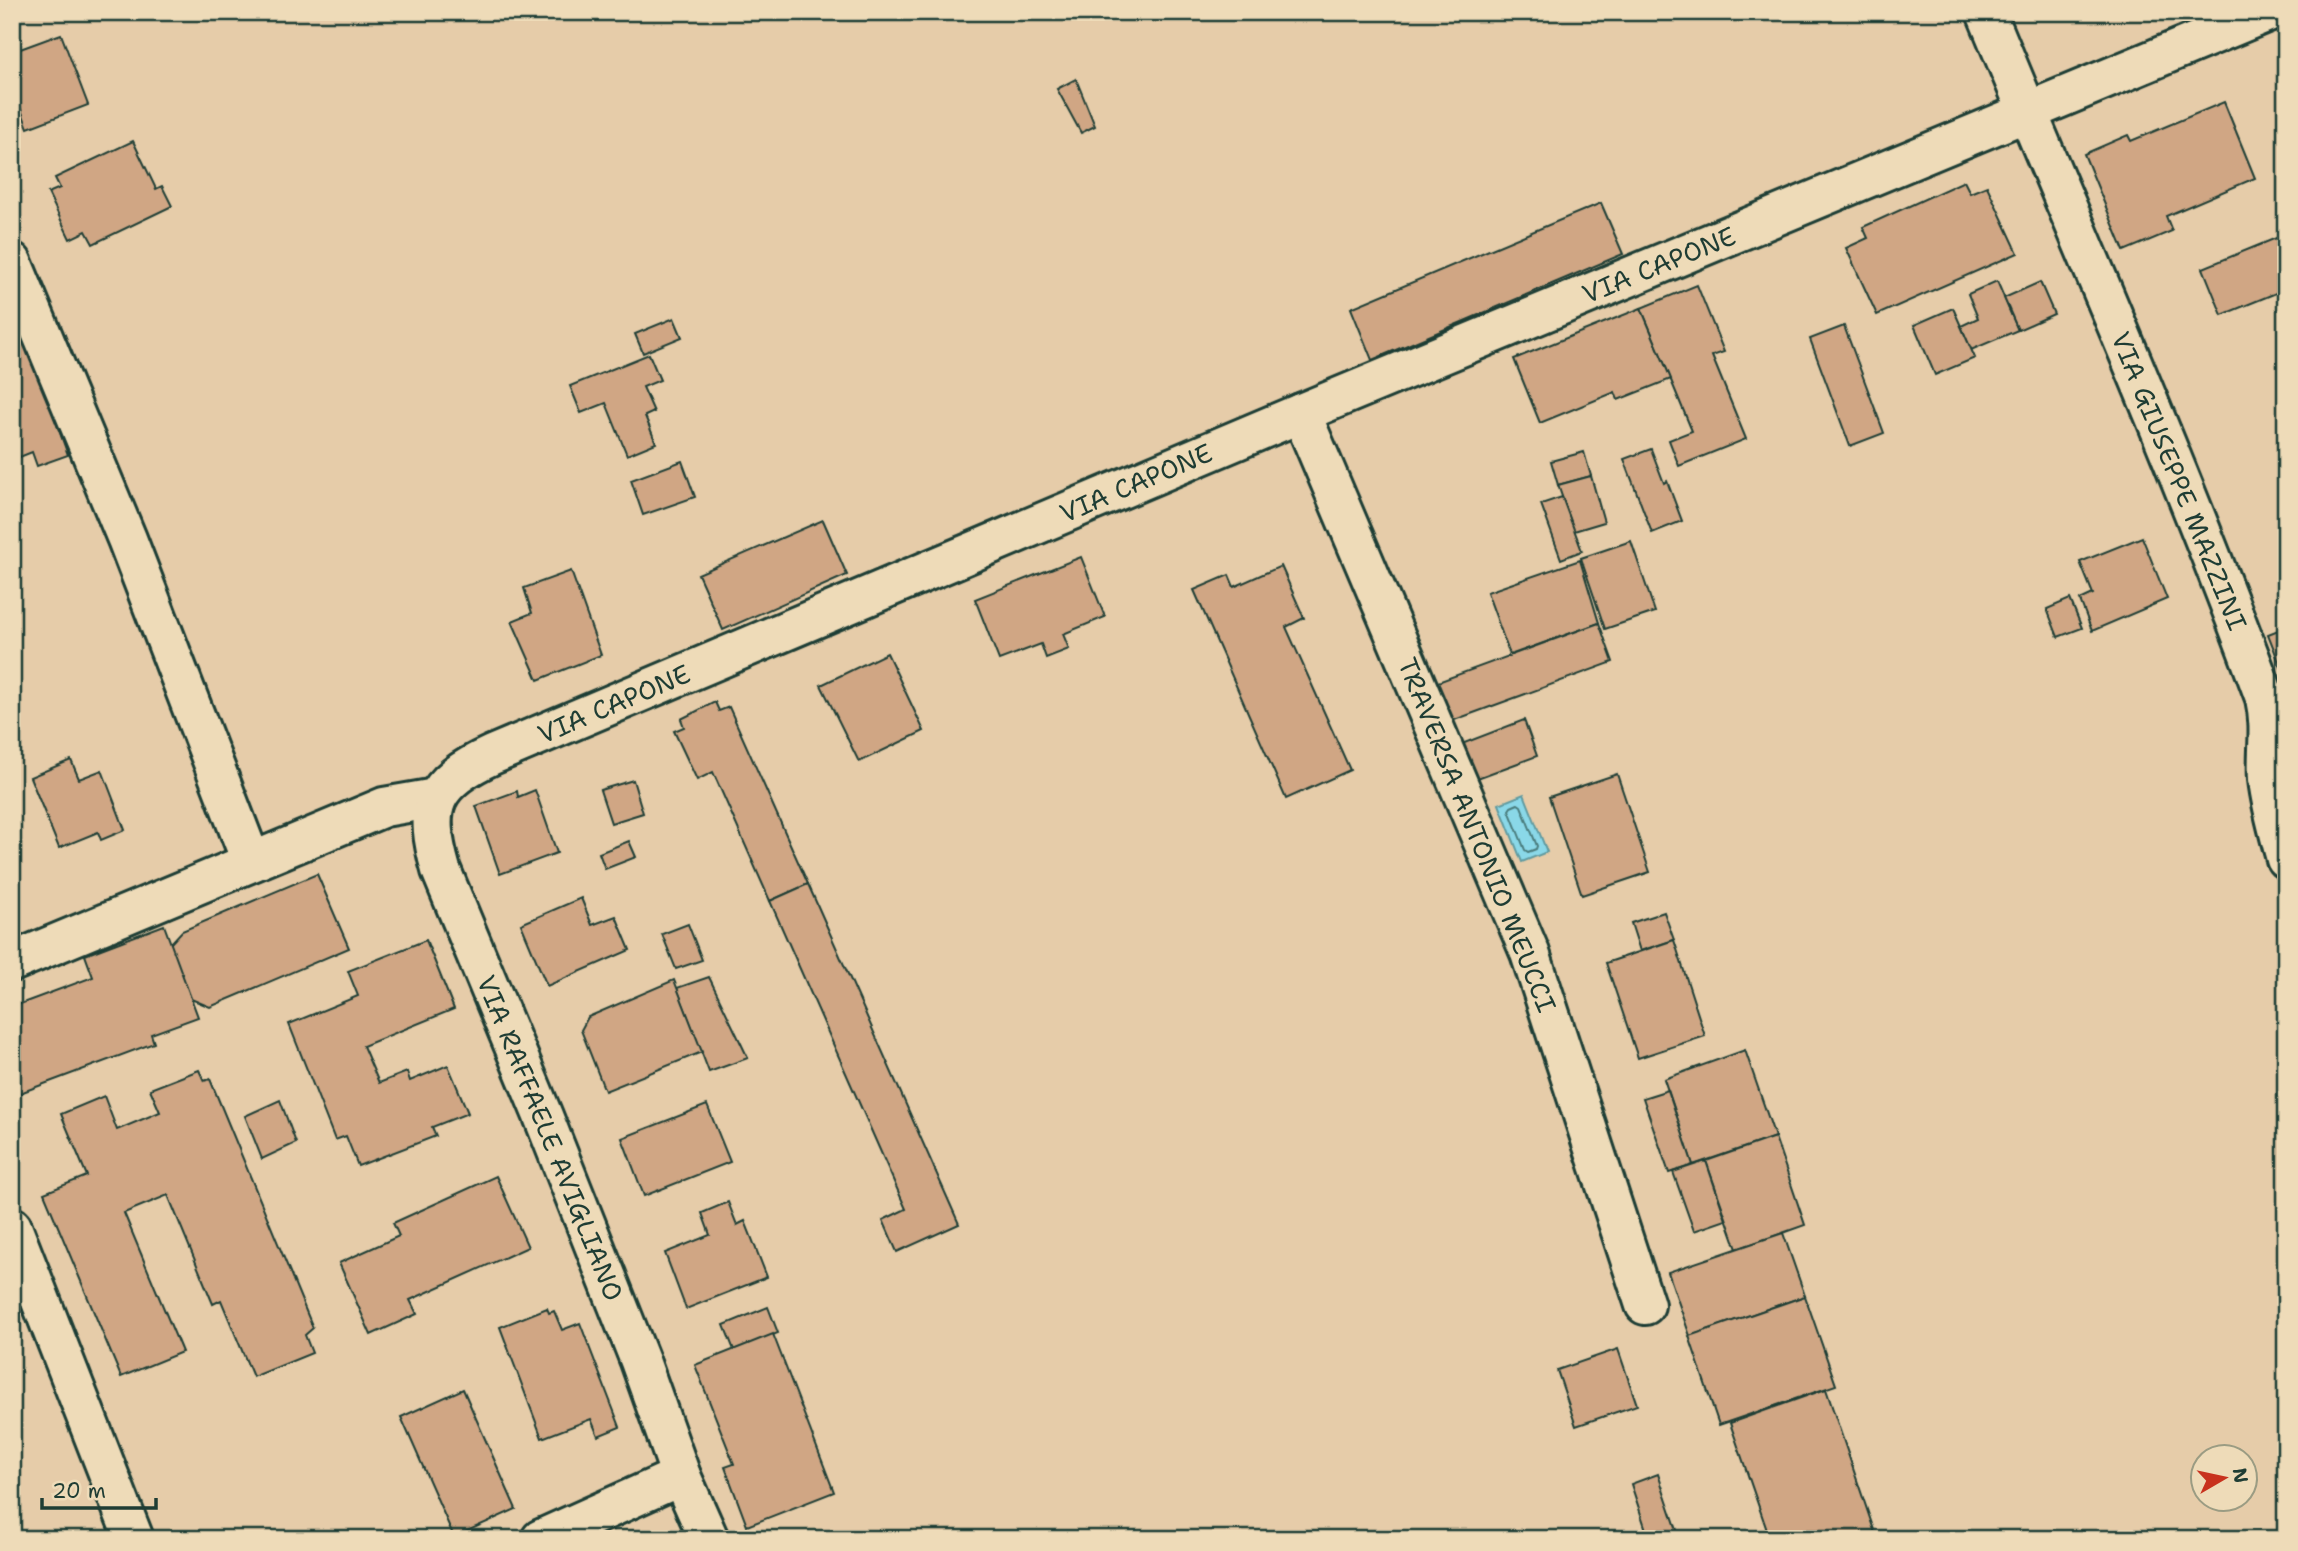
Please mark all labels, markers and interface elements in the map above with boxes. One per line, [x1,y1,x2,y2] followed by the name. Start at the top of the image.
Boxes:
[1577,218,1741,311] street label: VIA CAPONE
[2104,326,2255,635] street label: VIA GIUSEPPE MAZZINI
[1054,435,1217,530] street label: VIA CAPONE
[1390,652,1565,1017] street label: TRAVERSA ANTONIO MEUCCI
[532,656,695,751] street label: VIA CAPONE
[469,970,632,1306] street label: VIA RAFFAELE AVIGLIANO
[2190,1442,2260,1512] north arrow
[2227,1466,2254,1485] text: N
[42,1467,156,1511] scale bar
[52,1477,106,1505] text: 20 m

